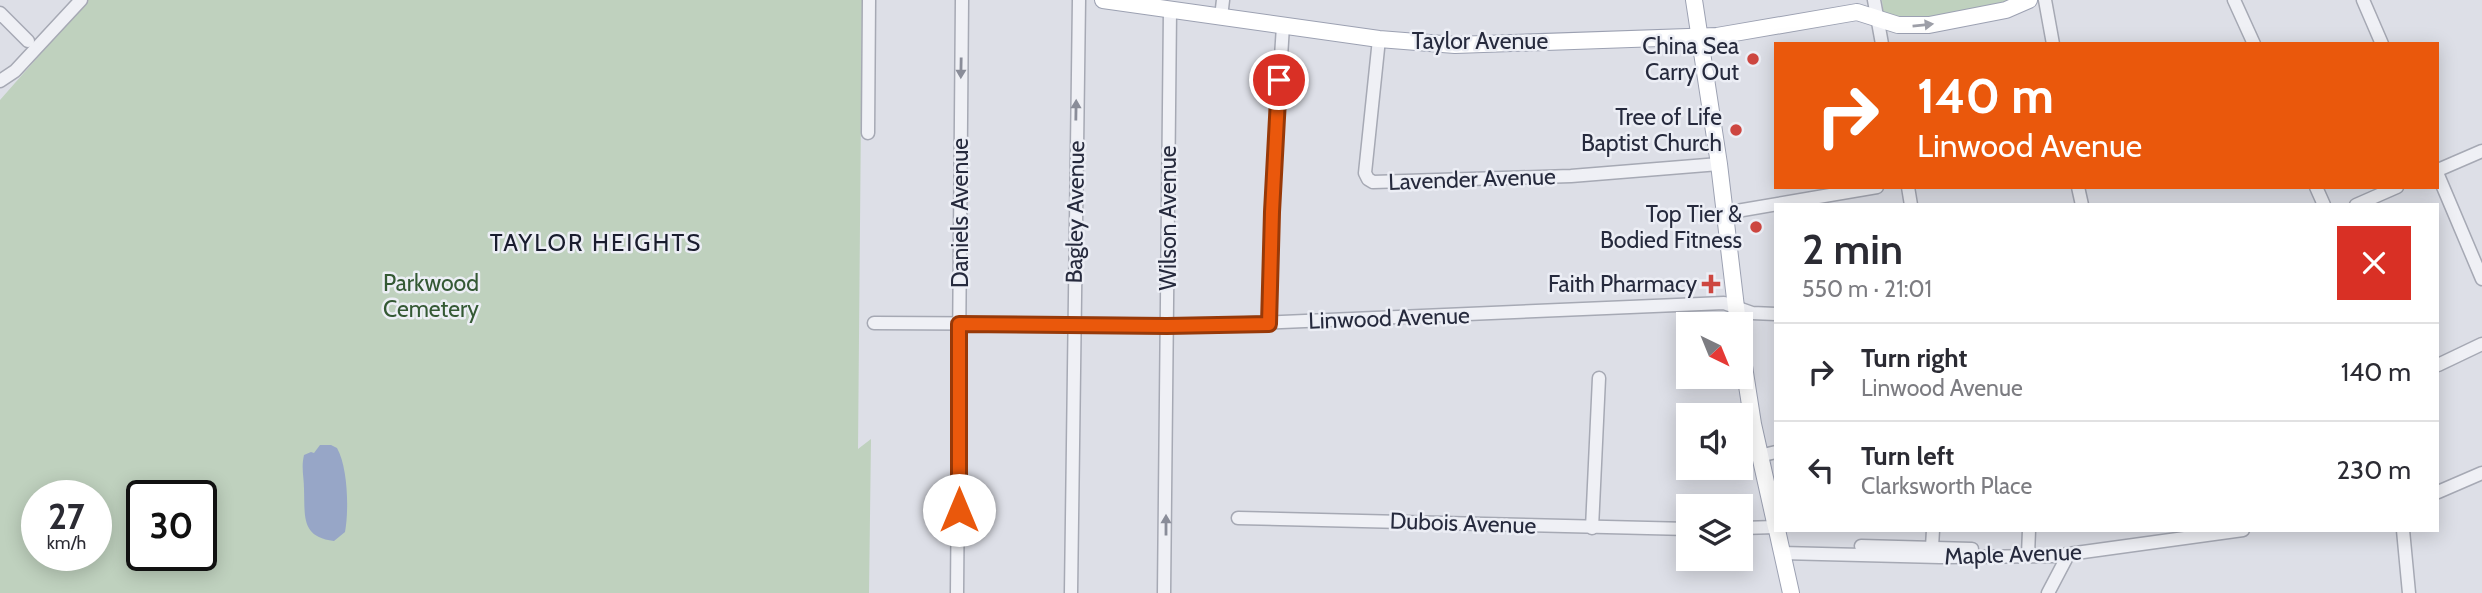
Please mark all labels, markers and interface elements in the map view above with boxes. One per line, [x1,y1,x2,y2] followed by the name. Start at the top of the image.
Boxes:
[1912,19,1934,30] one-way arrow
[1412,27,1548,55] street label: Taylor Avenue
[1642,32,1739,86] place label: China Sea Carry Out
[1249,50,1309,110] pin
[1745,51,1761,67] marker: China Sea Carry Out
[956,57,967,79] one-way arrow
[1260,61,1298,99] icon: arrive
[1917,66,2054,125] text: 140 m
[1802,70,1893,161] icon: right
[1070,98,1082,120] one-way arrow
[1581,103,1722,157] place label: Tree of Life Baptist Church
[1728,122,1744,138] marker: Tree of Life Baptist Church
[1917,126,2142,165] text: Linwood Avenue
[946,138,974,288] street label: Daniels Avenue
[1060,140,1090,284] street label: Bagley Avenue
[1154,145,1182,291] street label: Wilson Avenue
[1388,162,1557,196] street label: Lavender Avenue
[1600,200,1742,254] place label: Top Tier & Bodied Fitness
[1748,219,1764,235] marker: Top Tier & Bodied Fitness
[1802,223,1903,275] text: 2 min
[2337,226,2411,300] button: close
[490,228,702,257] district label: TAYLOR HEIGHTS
[383,269,479,323] park label: Parkwood Cemetery
[1548,270,1697,298] place label: Faith Pharmacy
[1802,275,1932,303] text: 550 m · 21:01
[1703,276,1719,292] marker: Faith Pharmacy
[1308,301,1471,335] street label: Linwood Avenue
[1676,312,1754,388] north arrow
[1676,312,1753,571] map controls
[1861,342,1967,374] text: Turn right
[1802,353,1840,391] icon: right
[2341,356,2411,388] text: 140 m
[1861,374,2023,402] text: Linwood Avenue
[1676,403,1753,480] button: sound
[1861,440,1954,472] text: Turn left
[1802,451,1840,489] icon: left
[2337,454,2411,486] text: 230 m
[1861,472,2032,500] text: Clarksworth Place
[922,473,996,547] position arrow
[126,480,217,571] speed limit sign: 30
[1676,494,1753,571] button: layers
[48,495,85,538] text: 27
[1389,506,1537,540] street label: Dubois Avenue
[1160,514,1172,536] one-way arrow
[47,532,86,554] text: km/h
[1944,538,2082,570] street label: Maple Avenue

